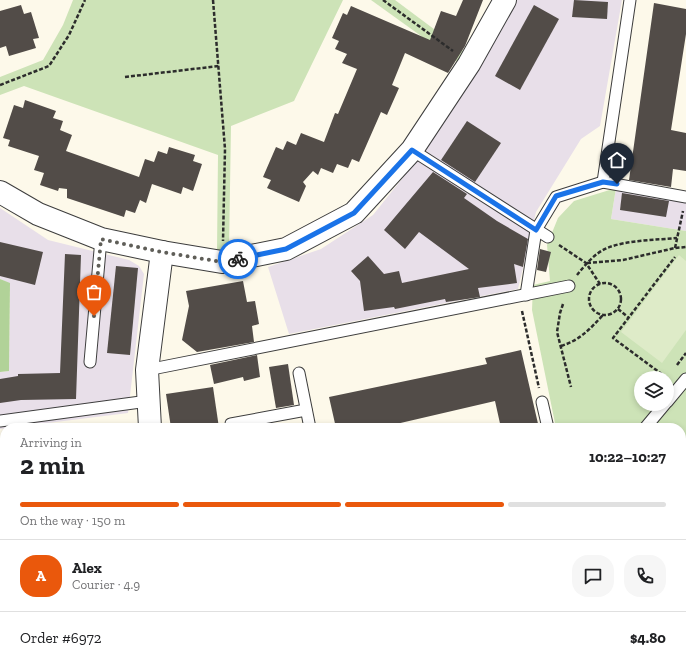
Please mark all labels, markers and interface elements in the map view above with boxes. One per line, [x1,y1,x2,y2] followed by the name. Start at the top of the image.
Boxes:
[600,143,634,184] pin
[606,149,628,171] icon: home
[218,239,258,279] courier
[227,248,249,270] icon: bike
[77,275,111,316] pin
[83,281,105,303] icon: bag
[634,371,674,411] map controls
[634,371,674,411] button: layers
[20,435,82,450] text: Arriving in
[589,448,666,466] text: 10:22–10:27
[20,449,85,481] text: 2 min
[20,513,125,528] text: On the way · 150 m
[572,555,614,597] button: chat
[624,555,666,597] button: phone
[72,559,102,577] text: Alex
[36,567,46,585] text: A
[72,577,140,592] text: Courier · 4.9
[20,629,102,647] text: Order #6972
[630,629,666,647] text: $4.80

